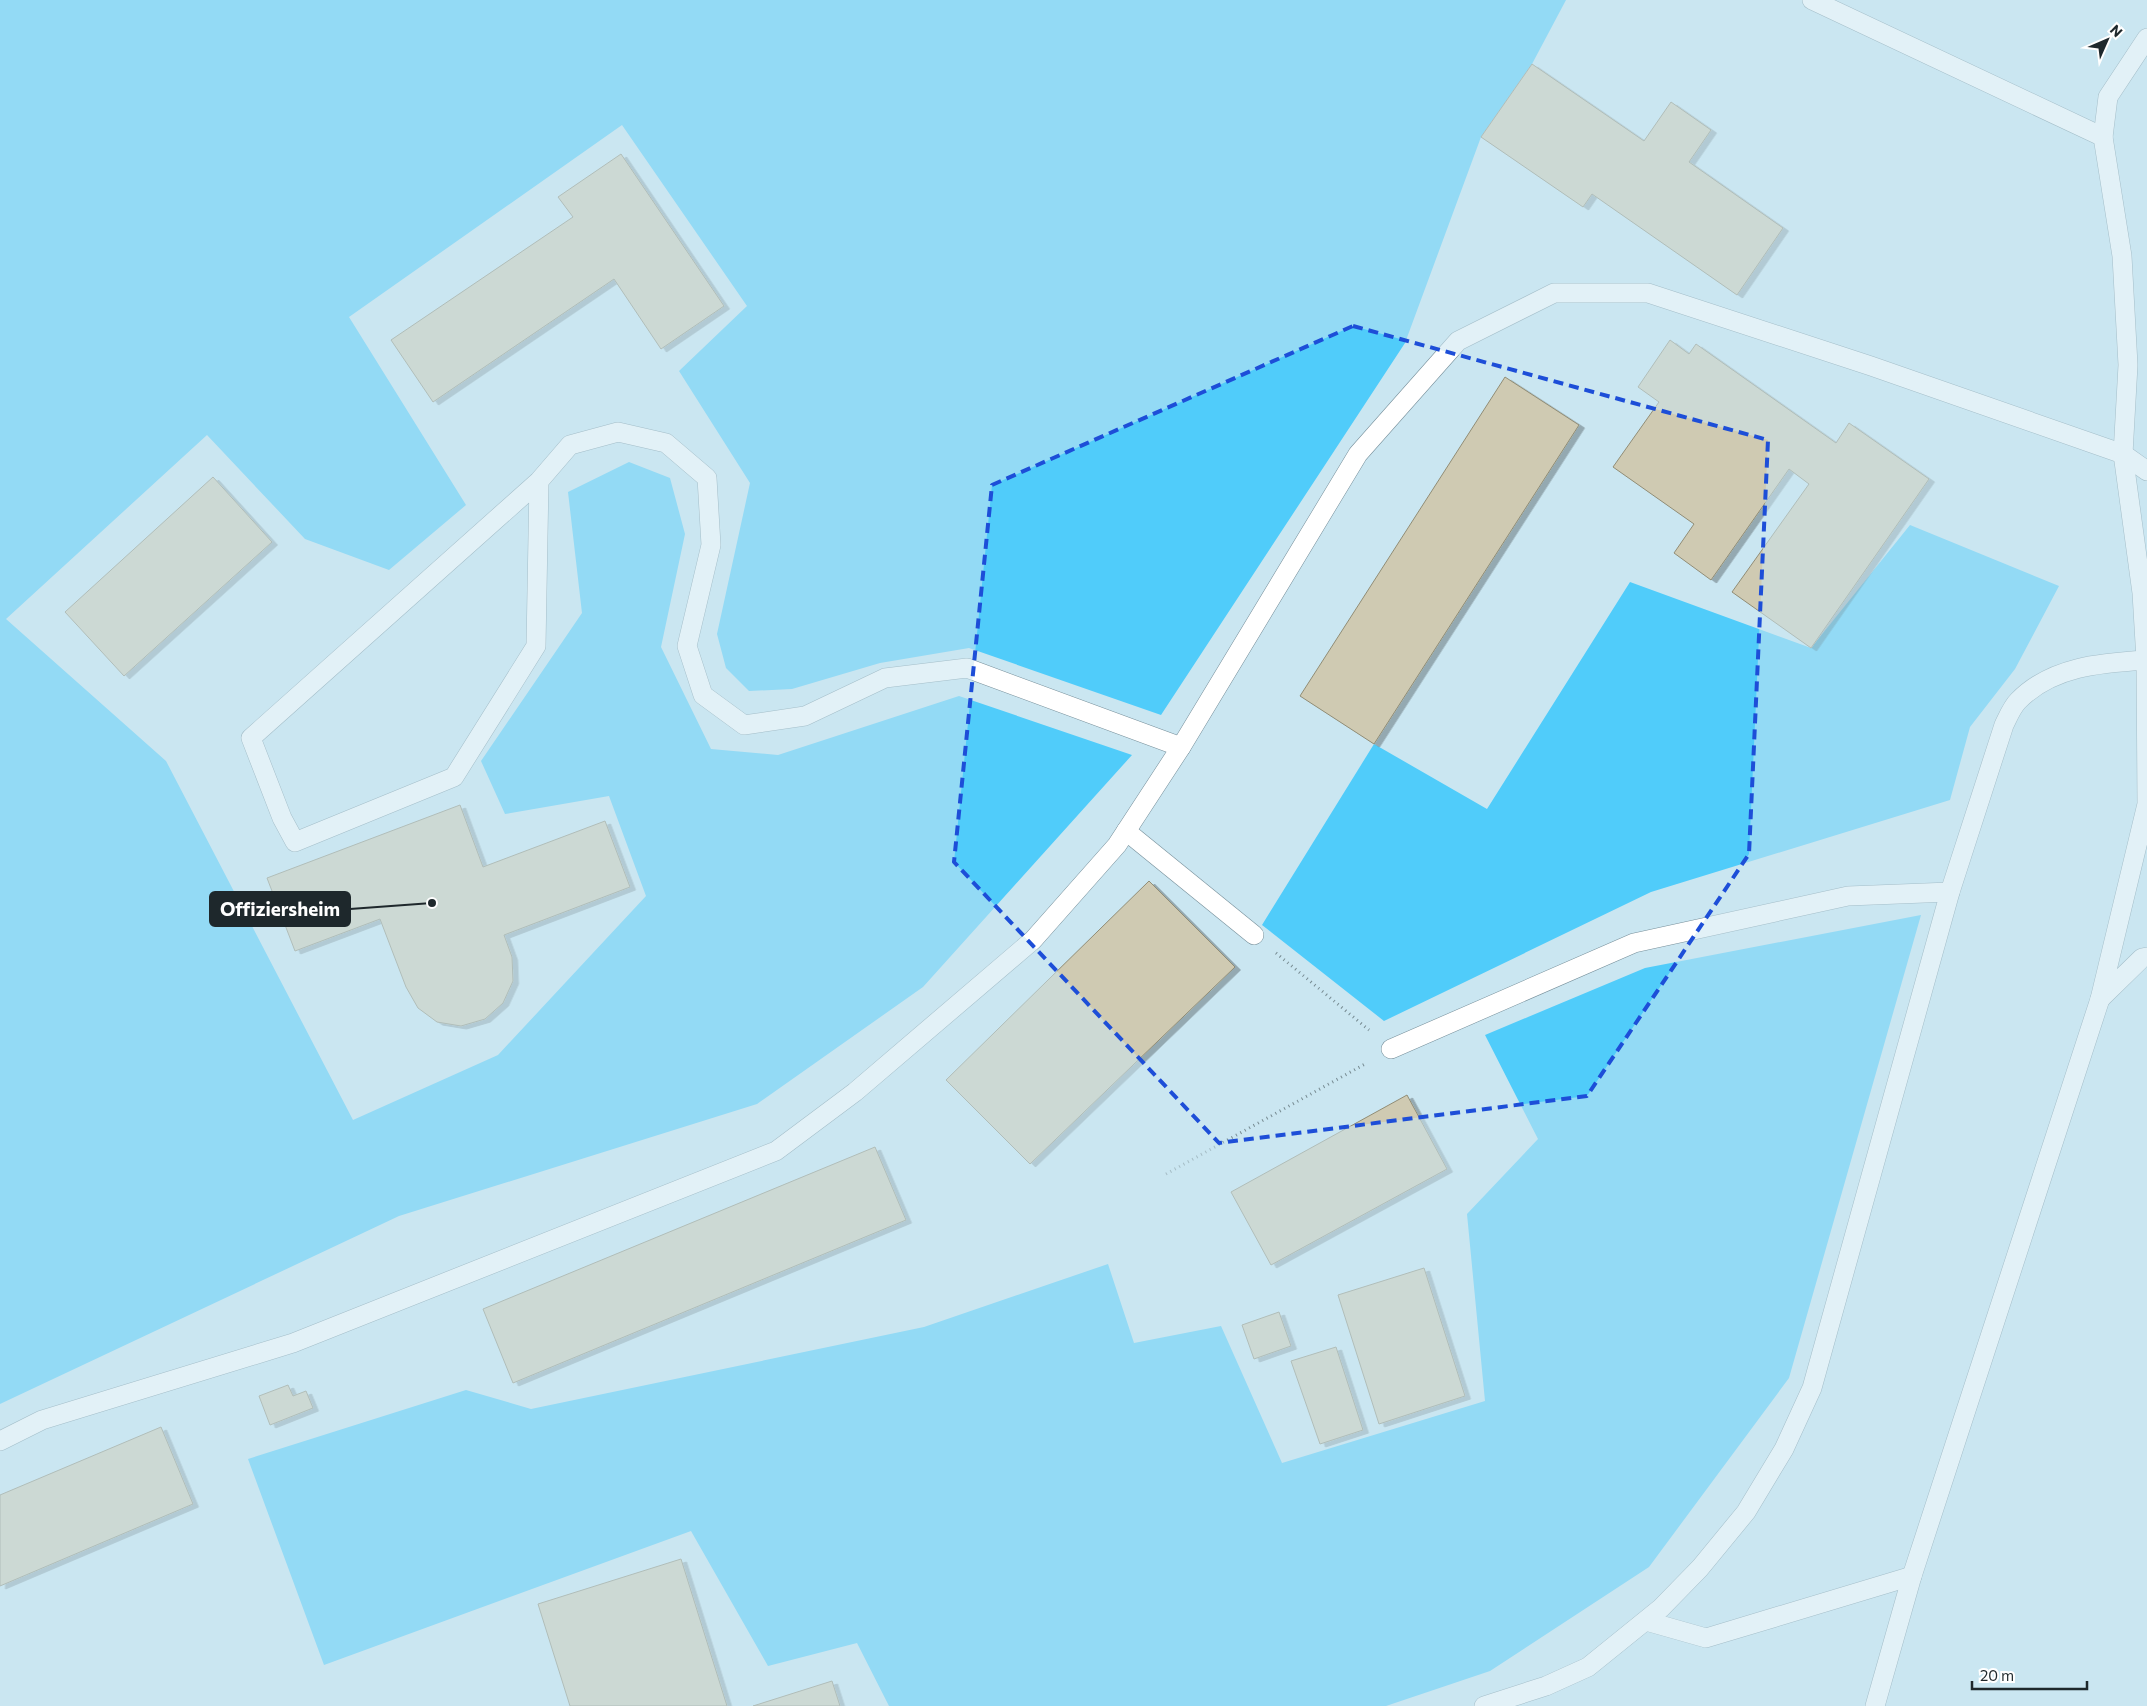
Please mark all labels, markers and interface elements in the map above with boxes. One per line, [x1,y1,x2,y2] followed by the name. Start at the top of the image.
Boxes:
[2082,15,2132,65] north arrow
[2107,21,2126,40] text: N
[210,892,350,926] callout: Offiziersheim
[220,897,340,920] text: Offiziersheim
[1972,1658,2087,1690] scale bar
[1980,1666,2014,1684] text: 20 m

